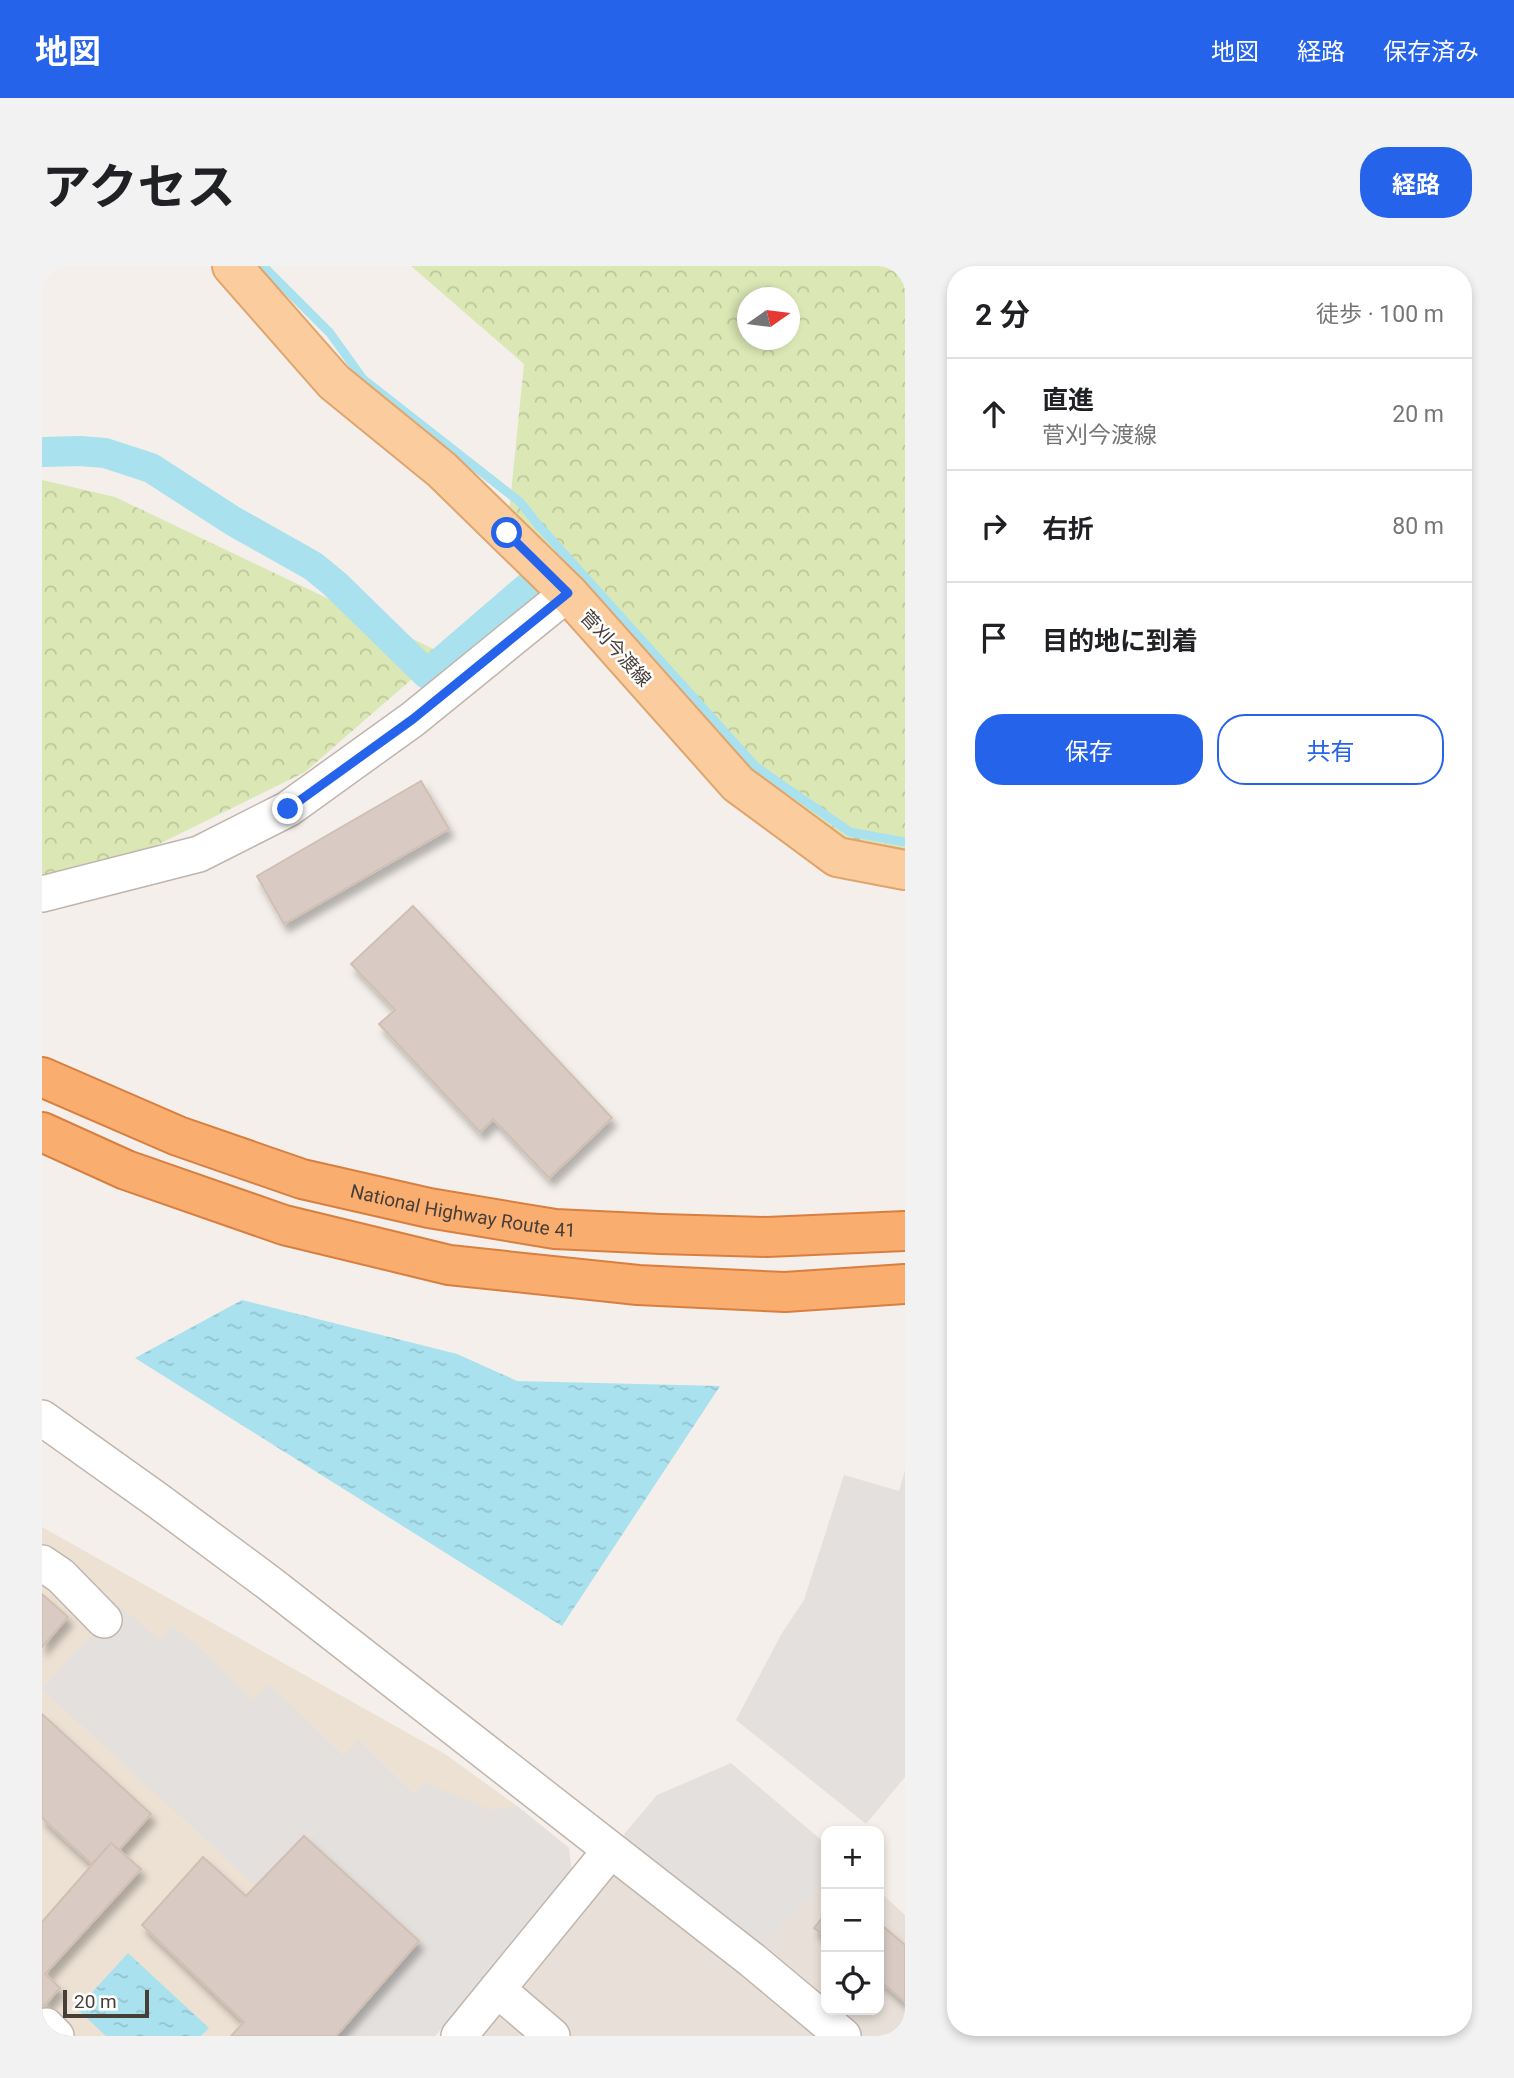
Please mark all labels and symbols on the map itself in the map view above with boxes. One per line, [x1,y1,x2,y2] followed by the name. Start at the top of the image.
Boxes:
[737,287,800,350] north arrow
[491,517,522,548] route start
[575,605,656,691] street label: 菅刈今渡線
[272,793,303,824] route end
[348,1179,576,1242] street label: National Highway Route 41
[63,1987,149,2019] scale bar

